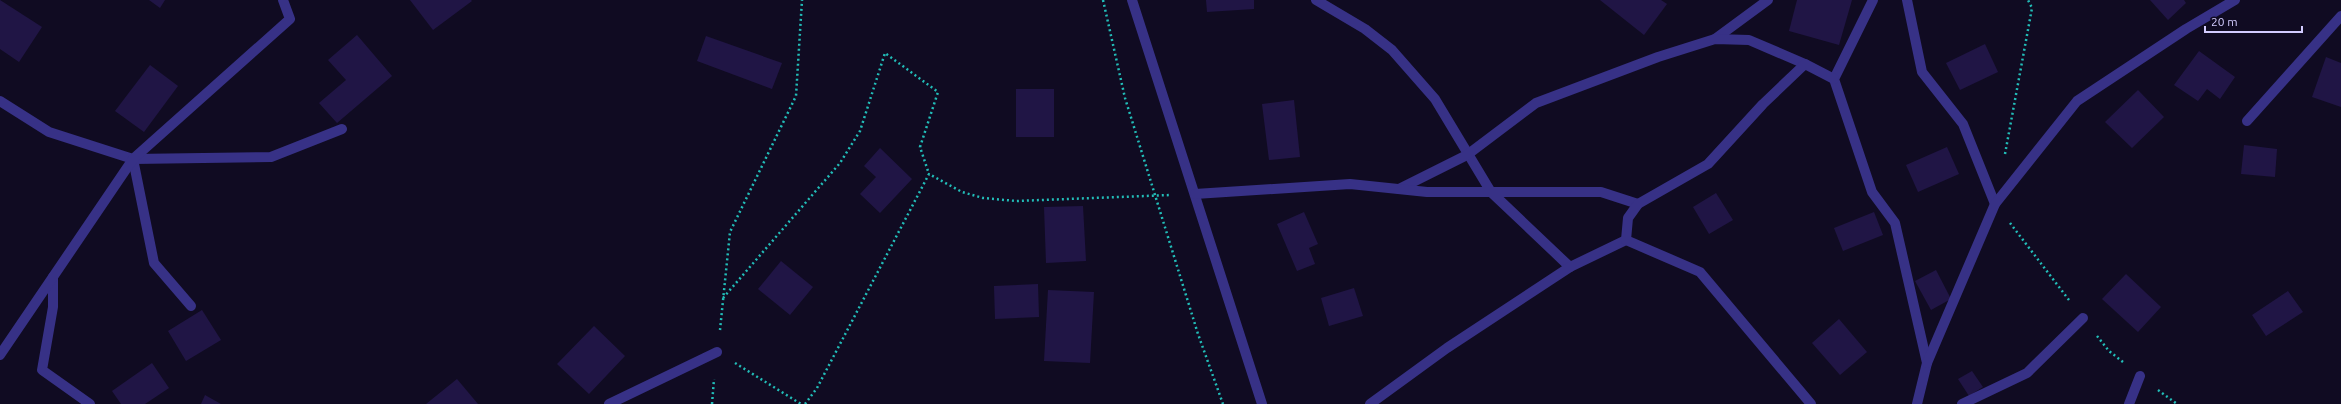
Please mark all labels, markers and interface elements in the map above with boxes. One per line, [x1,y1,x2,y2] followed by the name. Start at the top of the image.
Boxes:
[2205,8,2302,34] scale bar
[2211,15,2238,28] text: 20 m

